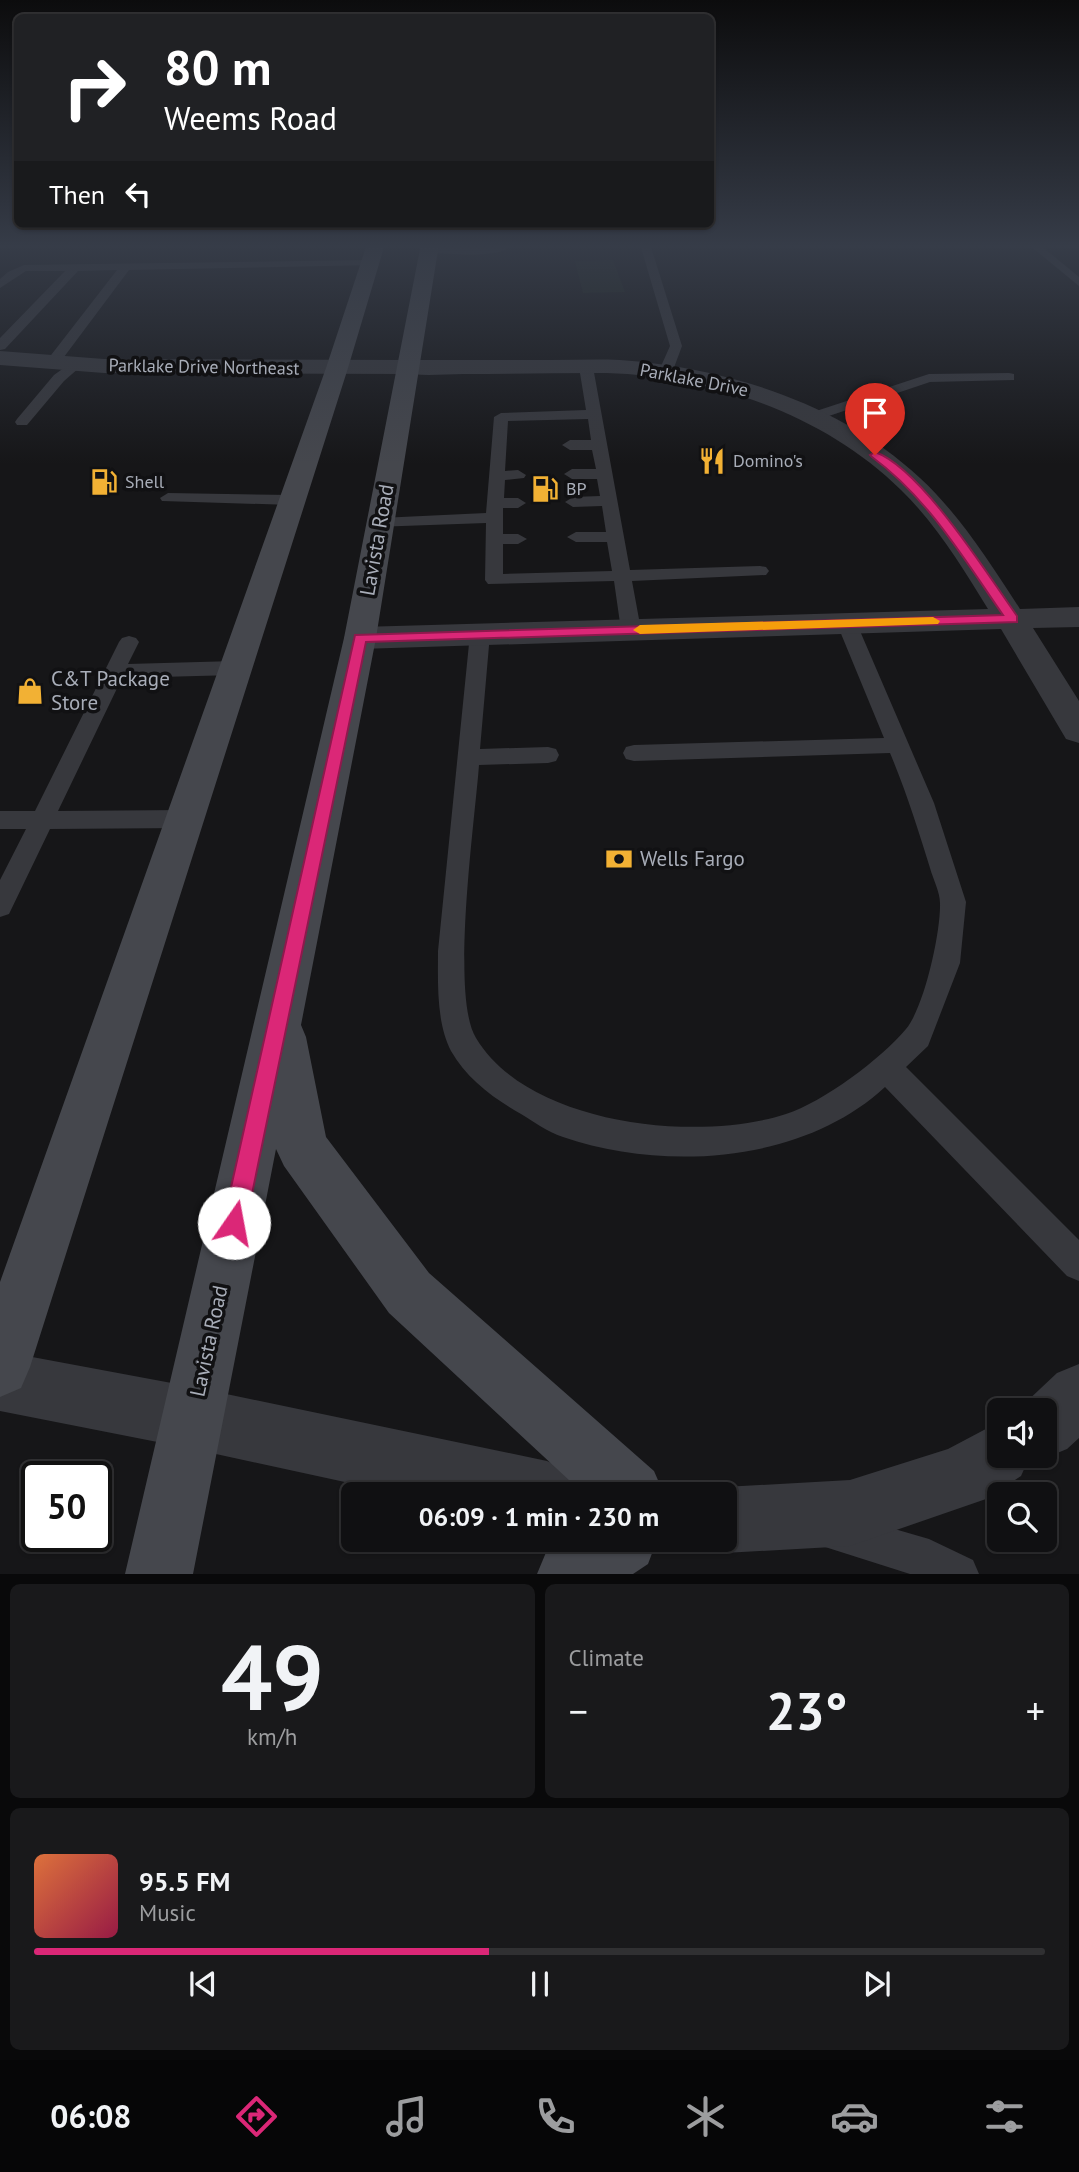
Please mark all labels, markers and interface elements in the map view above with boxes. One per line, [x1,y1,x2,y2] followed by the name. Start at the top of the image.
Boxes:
[164,35,271,99] text: 80 m
[49,42,140,133] icon: right
[164,97,337,139] text: Weems Road
[119,175,157,213] icon: left
[49,178,105,211] text: Then
[108,353,300,380] street label: Parklake Drive Northeast
[638,358,750,401] street label: Parklake Drive
[845,383,905,455] pin
[856,394,894,432] icon: arrive
[697,446,727,476] restaurant icon: Domino's
[733,449,803,472] place label: Domino's
[89,467,119,497] fuel station icon: Shell
[125,470,165,493] place label: Shell
[530,474,560,504] fuel station icon: BP
[566,477,587,500] place label: BP
[353,482,400,598] street label: Lavista Road
[51,665,170,716] place label: C&T Package Store
[15,676,45,706] shop icon: C&T Package Store
[604,844,634,874] bank icon: Wells Fargo
[640,845,745,872] place label: Wells Fargo
[197,1186,271,1260] position arrow
[184,1283,233,1399] street label: Lavista Road
[987,1398,1057,1552] map controls
[987,1398,1057,1468] button: sound
[21,1461,112,1552] speed limit sign: 50
[987,1482,1057,1552] button: search
[419,1500,659,1533] text: 06:09 · 1 min · 230 m
[221,1617,324,1735] text: 49
[569,1643,644,1672] text: Climate
[766,1677,848,1744] text: 23°
[569,1686,588,1735] text: −
[1026,1686,1045,1735] text: +
[247,1722,297,1751] text: km/h
[139,1865,230,1898] text: 95.5 FM
[139,1898,196,1927] text: Music
[184,1965,222,2003] icon: previous
[521,1965,559,2003] icon: pause
[858,1965,896,2003] icon: next
[232,2092,281,2141] icon: directions
[382,2092,431,2141] icon: music
[531,2092,580,2141] icon: phone
[681,2092,730,2141] icon: climate
[830,2092,879,2141] icon: car
[980,2092,1029,2141] icon: filters
[50,2095,131,2137] text: 06:08

